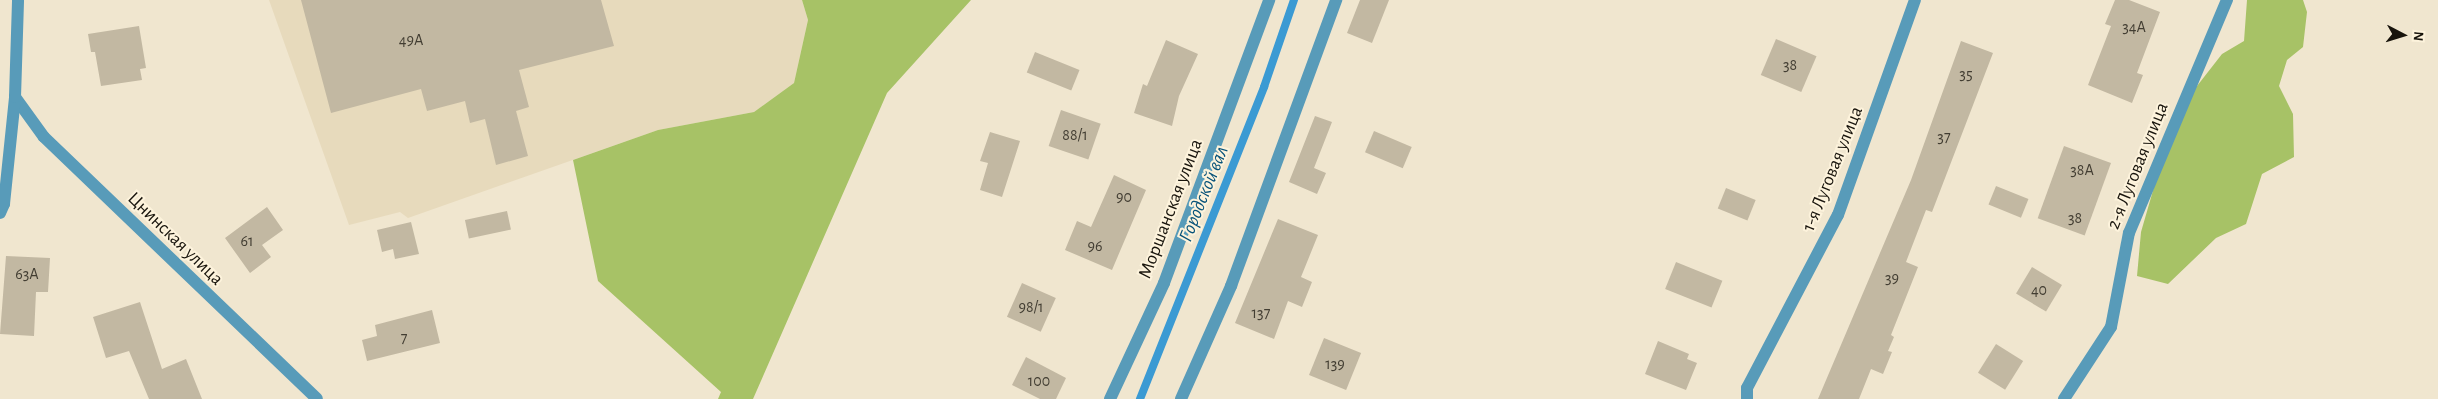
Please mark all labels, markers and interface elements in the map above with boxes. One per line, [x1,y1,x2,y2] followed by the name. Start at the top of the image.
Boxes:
[2378,10,2428,60] north arrow
[2122,17,2146,37] house number: 34А
[399,30,423,50] house number: 49А
[2411,31,2425,42] text: N
[1783,55,1797,75] house number: 38
[1959,64,1973,84] house number: 35
[2102,99,2174,233] street label: 2-я Луговая улица
[1798,103,1868,235] street label: 1-я Луговая улица
[1062,125,1088,145] house number: 88/1
[1937,127,1951,147] house number: 37
[1134,136,1208,282] street label: Моршанская улица
[1174,143,1234,245] water label: Городской вал
[2070,160,2094,180] house number: 38А
[1116,187,1132,207] house number: 90
[122,188,228,290] street label: Цнинская улица
[2068,208,2082,228] house number: 38
[240,231,254,251] house number: 61
[1087,236,1103,256] house number: 96
[15,264,39,284] house number: 63А
[1885,268,1899,288] house number: 39
[2031,280,2047,300] house number: 40
[1018,297,1044,317] house number: 98/1
[1252,303,1270,323] house number: 137
[401,328,407,348] house number: 7
[1325,354,1345,374] house number: 139
[1028,371,1050,391] house number: 100

